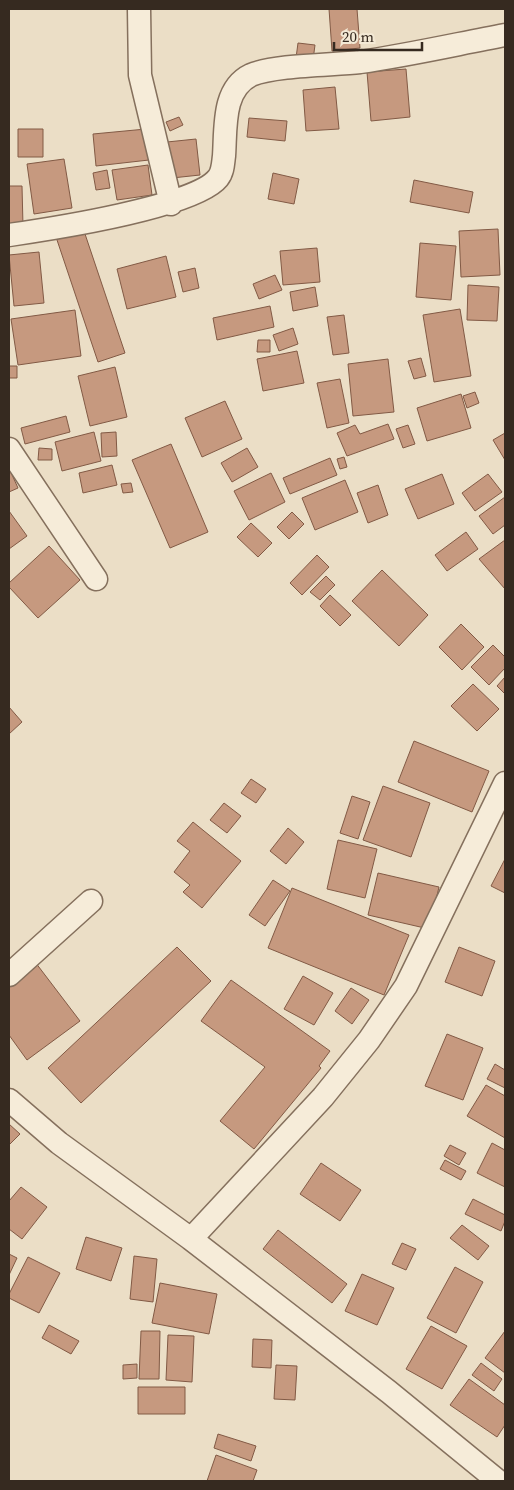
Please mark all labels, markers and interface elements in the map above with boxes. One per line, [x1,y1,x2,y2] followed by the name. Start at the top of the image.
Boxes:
[334,20,422,52] scale bar
[342,26,374,47] text: 20 m

